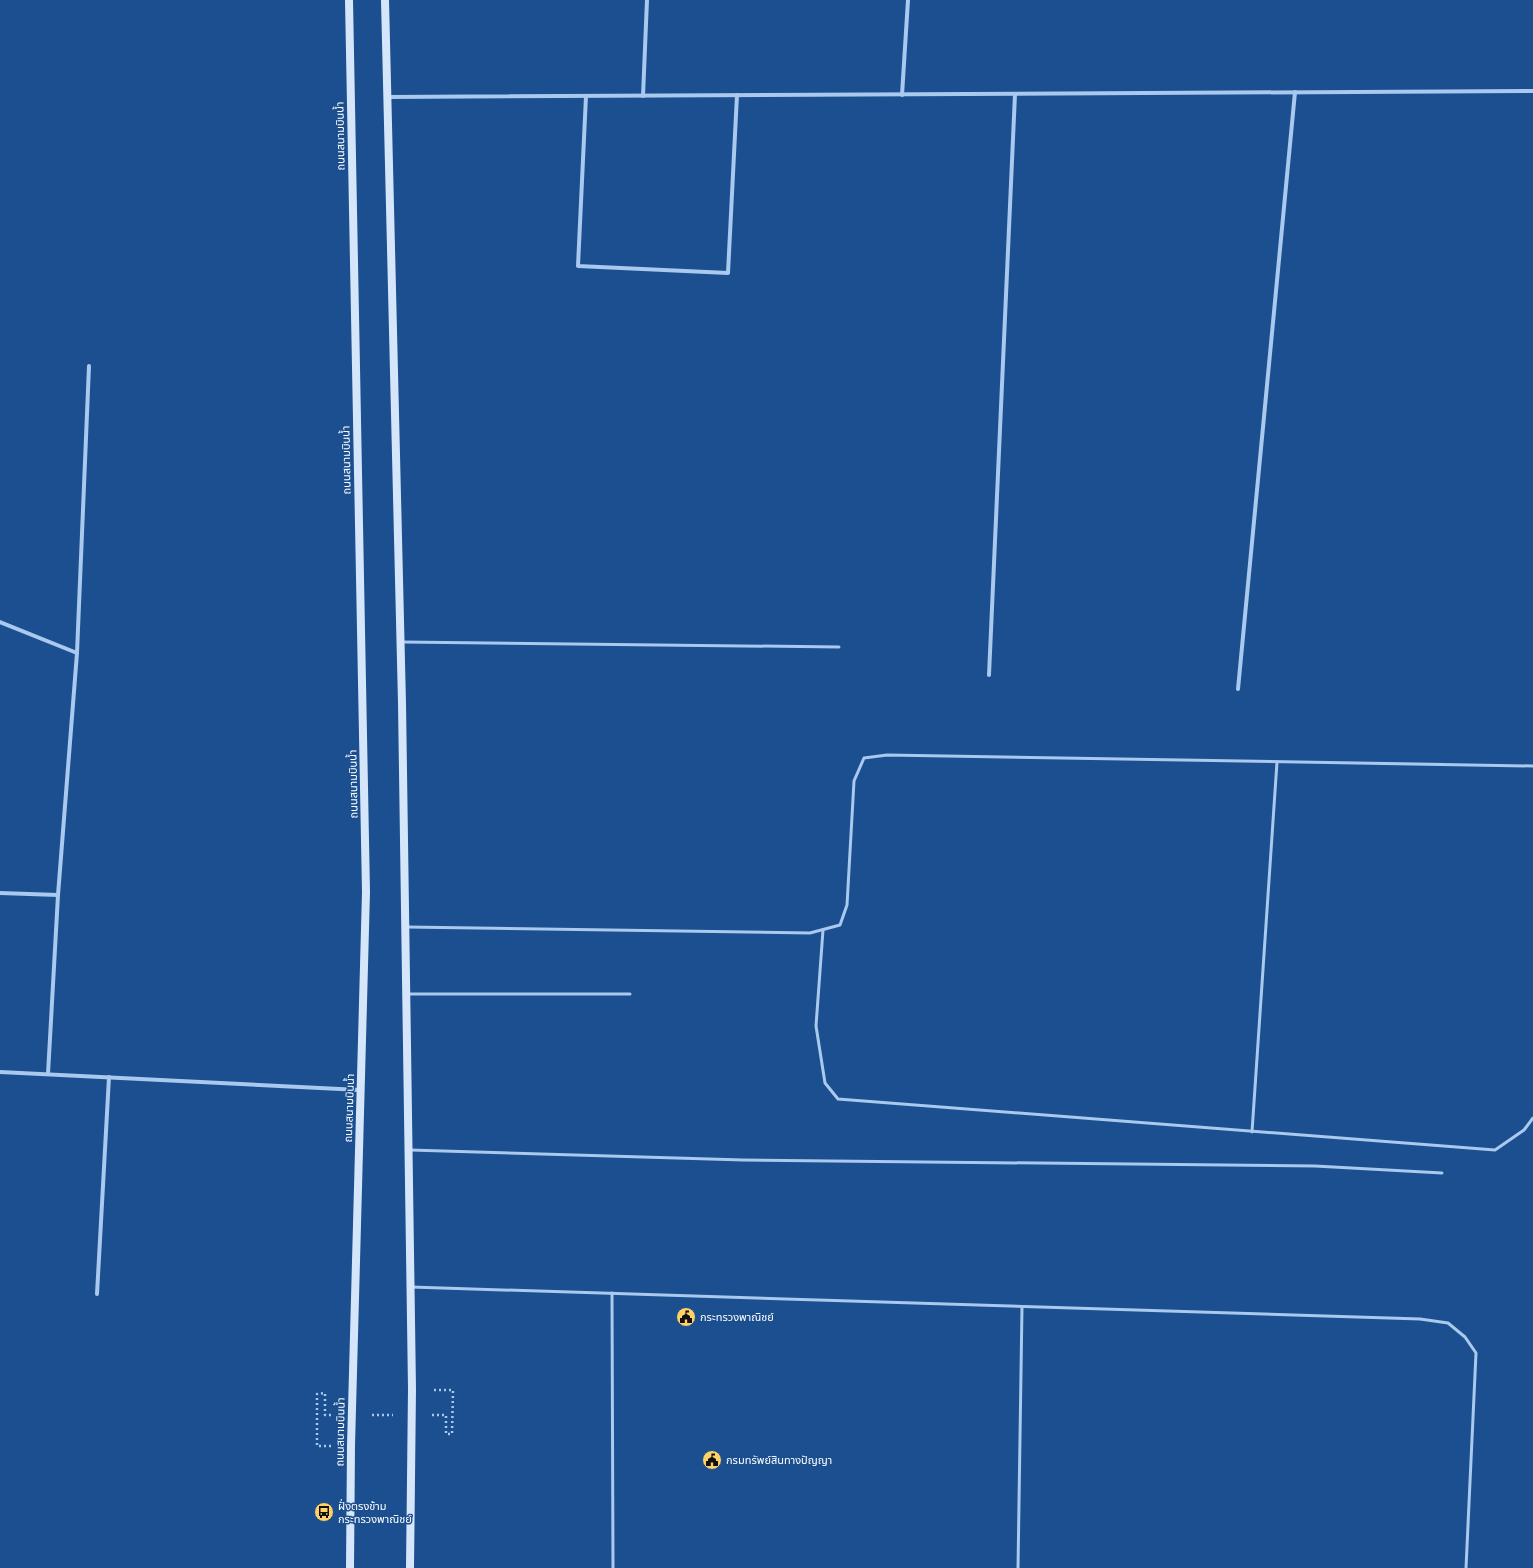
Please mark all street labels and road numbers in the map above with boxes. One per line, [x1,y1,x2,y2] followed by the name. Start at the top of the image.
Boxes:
[331,101,347,171] street label: ถนนสนามบินน้ำ
[337,425,353,495] street label: ถนนสนามบินน้ำ
[344,749,360,819] street label: ถนนสนามบินน้ำ
[340,1073,356,1143] street label: ถนนสนามบินน้ำ
[331,1397,347,1467] street label: ถนนสนามบินน้ำ

